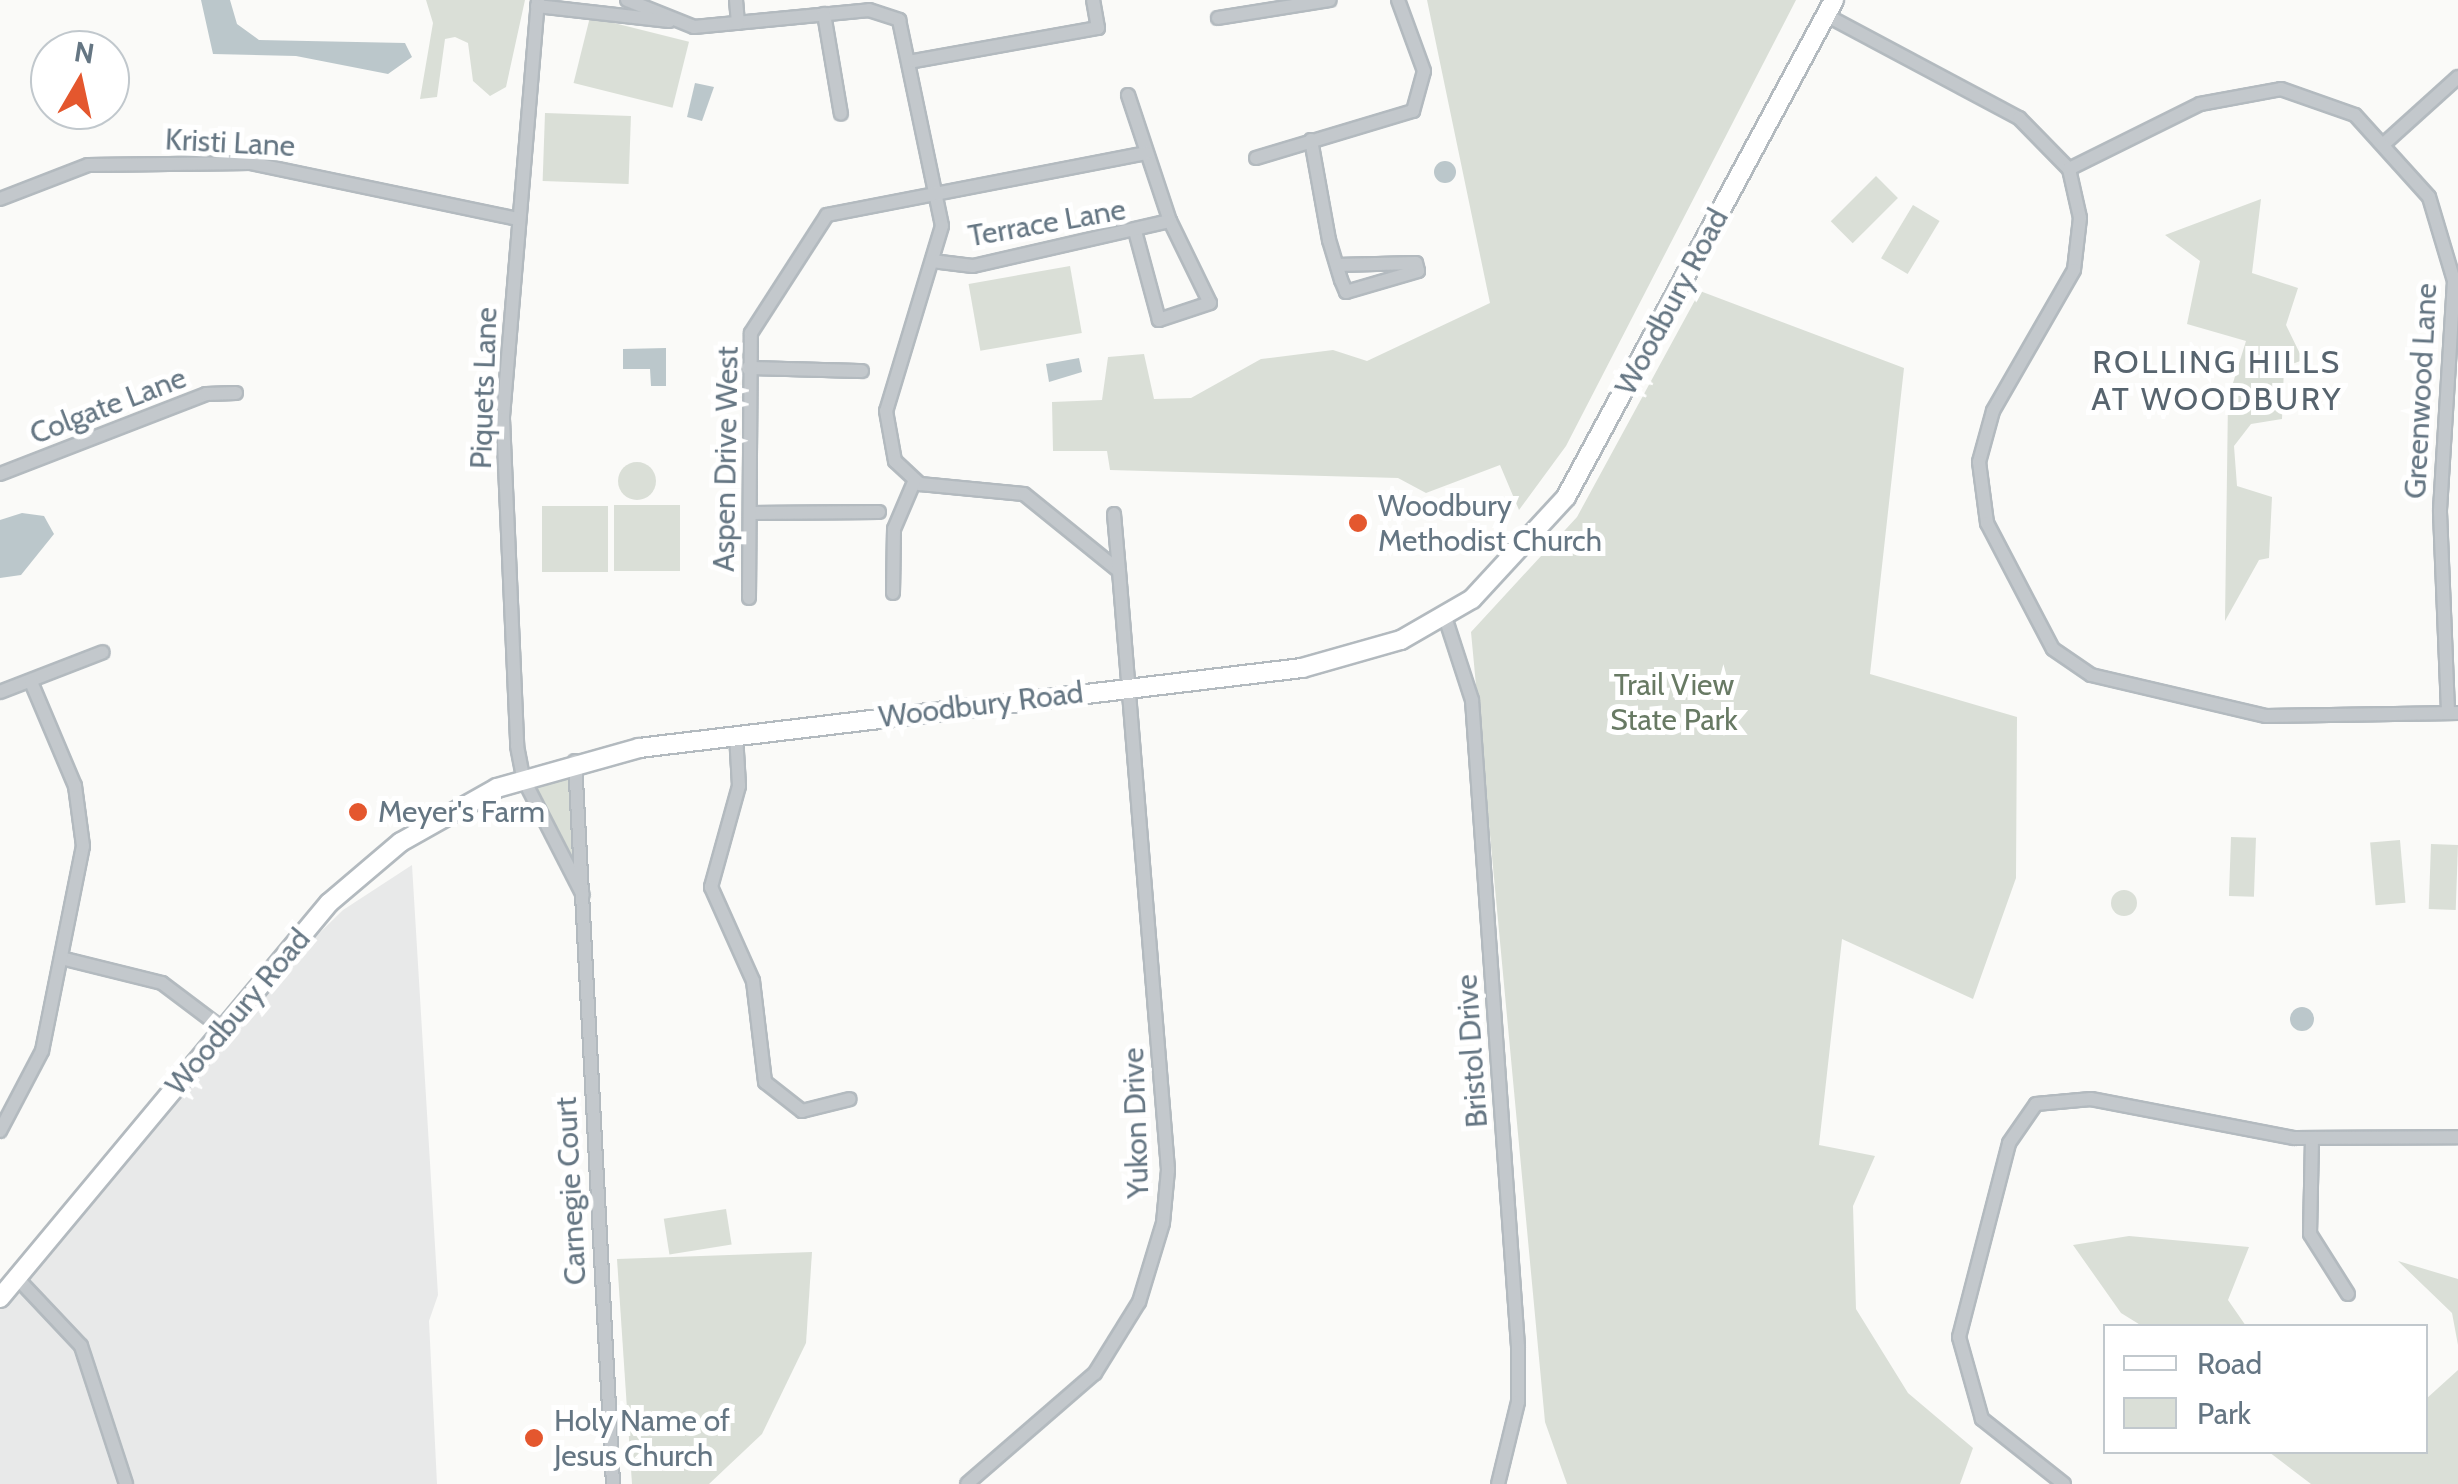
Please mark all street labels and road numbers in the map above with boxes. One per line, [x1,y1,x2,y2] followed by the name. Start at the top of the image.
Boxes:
[164,122,296,164] street label: Kristi Lane
[965,191,1129,255] street label: Terrace Lane
[1608,203,1736,401] street label: Woodbury Road
[2397,282,2445,500] street label: Greenwood Lane
[463,306,505,470] street label: Piquets Lane
[706,346,746,572] street label: Aspen Drive West
[25,360,191,452] street label: Colgate Lane
[877,675,1085,735] street label: Woodbury Road
[158,922,318,1102] street label: Woodbury Road
[1449,973,1495,1129] street label: Bristol Drive
[1115,1047,1157,1199] street label: Yukon Drive
[548,1096,594,1286] street label: Carnegie Court

